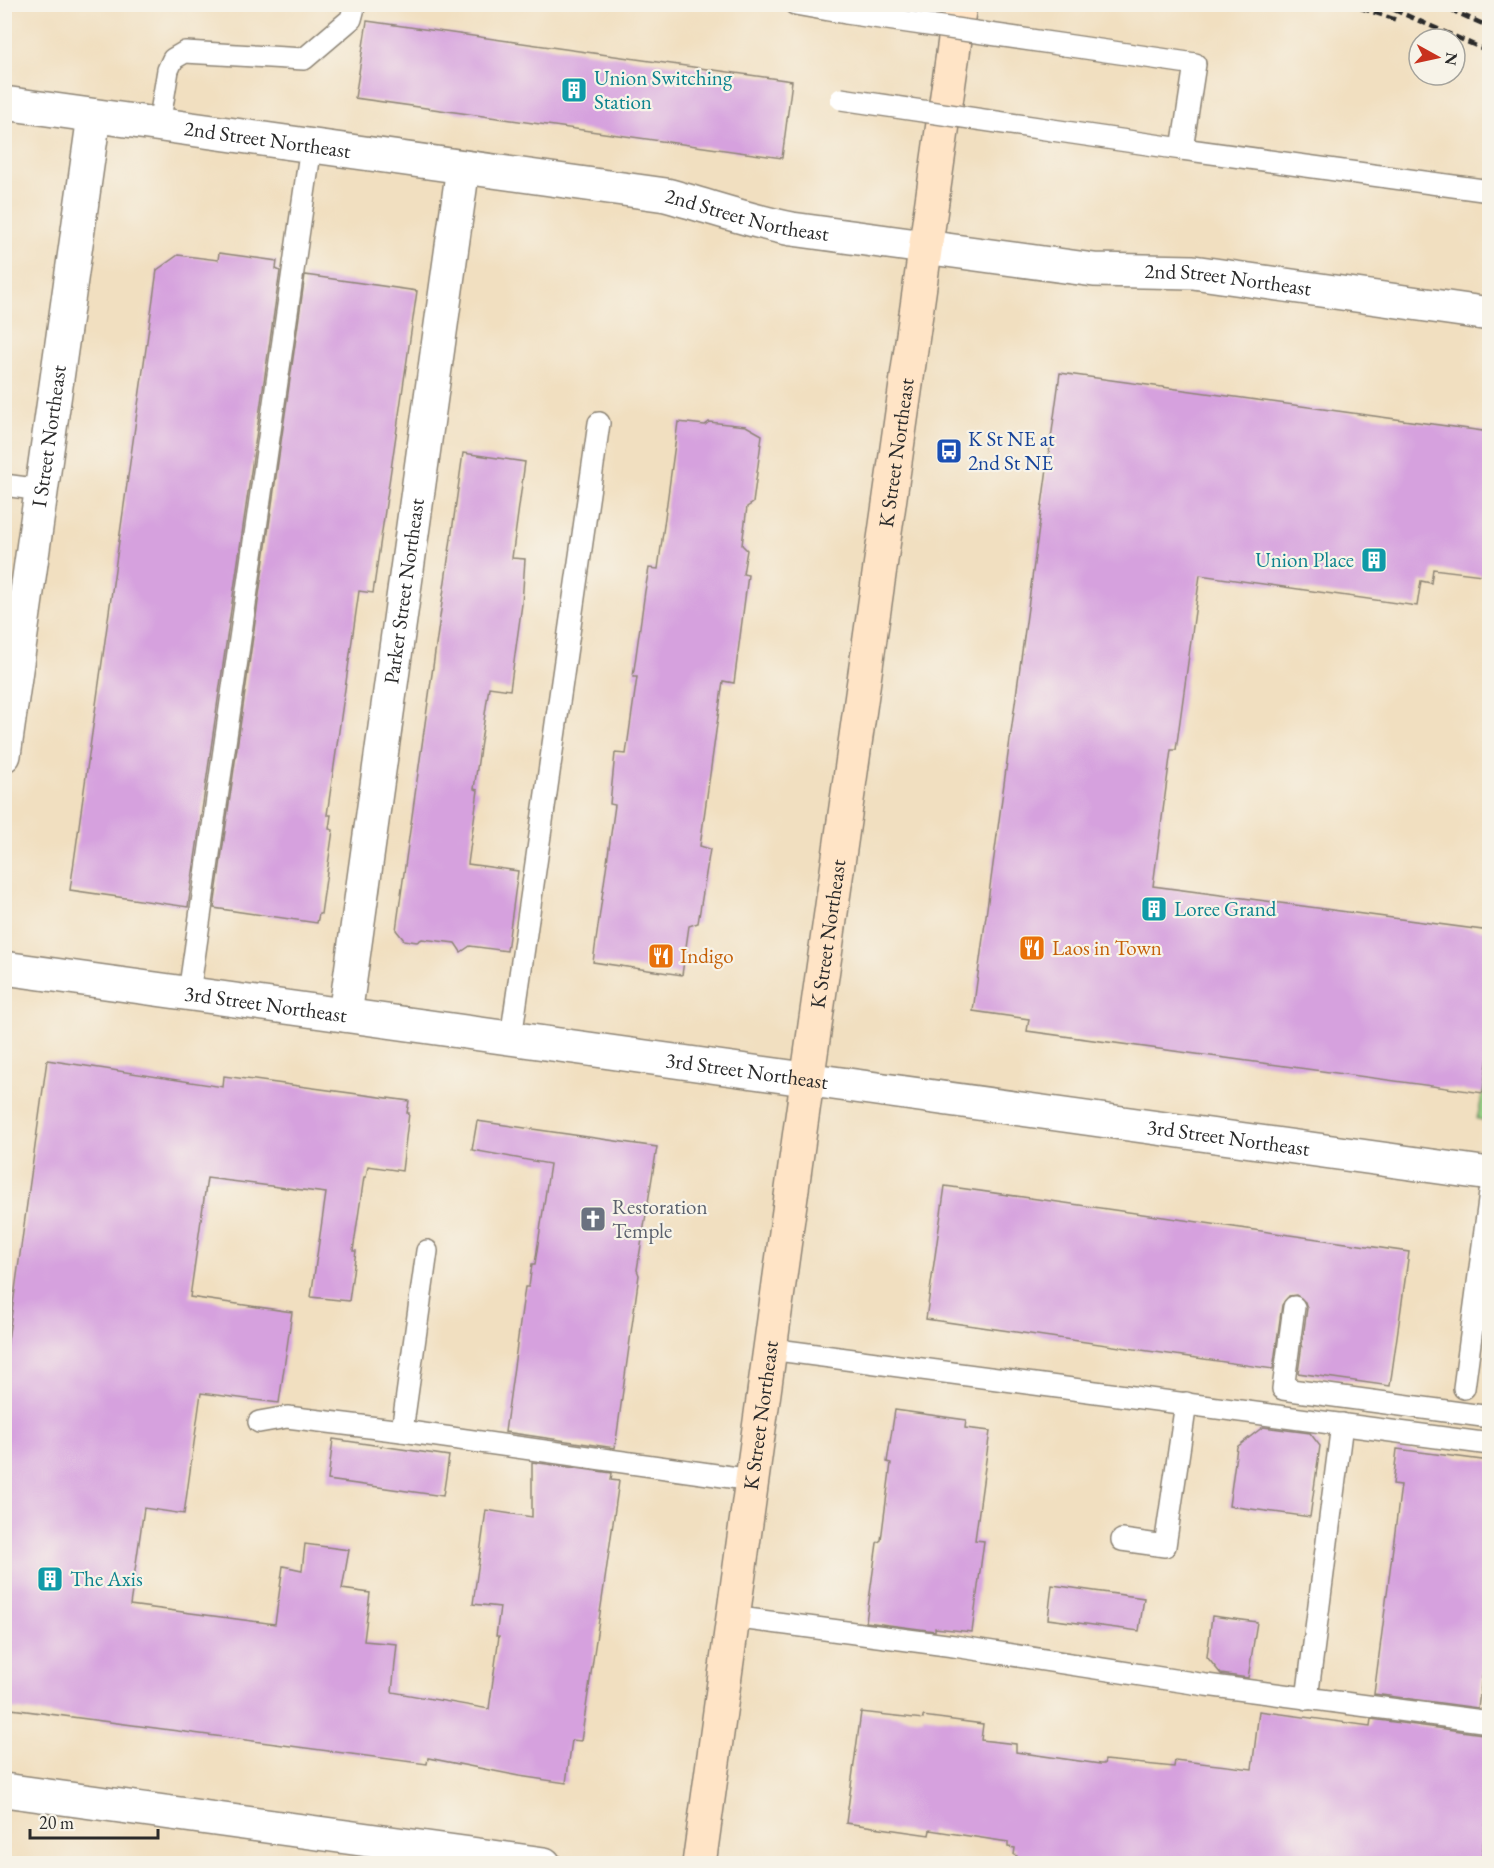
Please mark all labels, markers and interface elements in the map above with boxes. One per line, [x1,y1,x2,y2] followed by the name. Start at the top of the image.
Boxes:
[1407,27,1467,87] north arrow
[1440,51,1463,67] text: N
[594,64,733,115] place label: Union Switching Station
[559,75,589,105] building icon: Union Switching Station
[183,114,353,164] street label: 2nd Street Northeast
[662,181,831,247] street label: 2nd Street Northeast
[1144,257,1313,302] street label: 2nd Street Northeast
[25,363,72,509] street label: I Street Northeast
[872,376,920,529] street label: K Street Northeast
[968,425,1055,476] place label: K St NE at 2nd St NE
[934,436,964,466] bus stop icon: K St NE at 2nd St NE
[377,496,430,686] street label: Parker Street Northeast
[1359,545,1389,575] building icon: Union Place
[1255,546,1354,573] place label: Union Place
[804,857,851,1010] street label: K Street Northeast
[1139,894,1169,924] building icon: Loree Grand
[1174,895,1277,922] place label: Loree Grand
[1017,933,1047,963] restaurant icon: Laos in Town
[1052,934,1162,961] place label: Laos in Town
[646,941,676,971] restaurant icon: Indigo
[680,942,734,969] place label: Indigo
[183,979,349,1028] street label: 3rd Street Northeast
[664,1046,830,1095] street label: 3rd Street Northeast
[1145,1113,1312,1162] street label: 3rd Street Northeast
[612,1193,708,1244] place label: Restoration Temple
[578,1204,608,1234] church icon: Restoration Temple
[737,1338,784,1492] street label: K Street Northeast
[35,1564,65,1594] building icon: The Axis
[70,1565,143,1592] place label: The Axis
[30,1802,158,1840] scale bar
[39,1811,74,1834] text: 20 m

